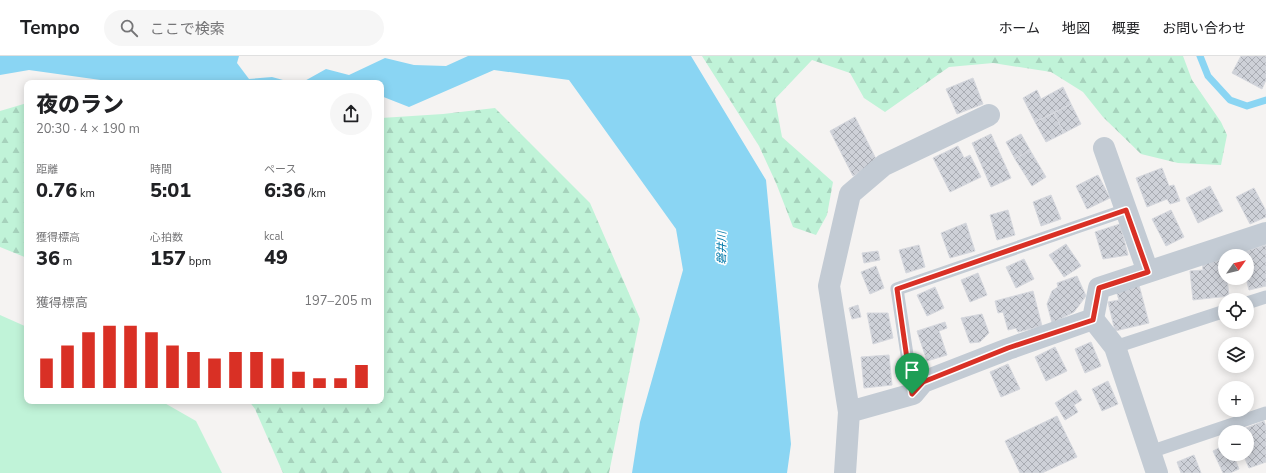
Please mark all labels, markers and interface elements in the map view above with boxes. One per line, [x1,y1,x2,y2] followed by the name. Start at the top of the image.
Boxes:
[104,10,384,46] search box
[20,15,80,41] text: Tempo
[118,17,140,39] icon: search
[150,19,225,39] text: ここで検索
[998,19,1040,38] text: ホーム
[1062,19,1090,38] text: 地図
[1112,19,1140,38] text: 概要
[1162,19,1246,38] text: お問い合わせ
[36,90,124,120] text: 夜のラン
[330,93,372,135] button: share
[36,120,140,138] text: 20:30 · 4 × 190 m
[36,162,58,177] text: 距離
[150,162,172,177] text: 時間
[264,162,296,177] text: ペース
[36,177,77,204] text: 0.76
[150,177,191,204] text: 5:01
[264,177,305,204] text: 6:36
[77,186,95,201] text: km
[305,186,326,201] text: /km
[264,229,284,244] text: kcal
[36,230,80,245] text: 獲得標高
[150,230,183,245] text: 心拍数
[714,230,730,265] water label: 磐井川
[264,244,288,271] text: 49
[36,245,60,272] text: 36
[150,245,186,272] text: 157
[1218,249,1254,285] north arrow
[1218,249,1254,461] map controls
[60,254,72,269] text: m
[186,254,211,269] text: bpm
[304,292,372,310] text: 197–205 m
[1218,293,1254,329] button: locate
[36,294,88,312] text: 獲得標高
[1218,337,1254,373] button: layers
[895,353,929,394] pin
[901,359,923,381] icon: arrive
[1218,381,1254,417] button: +
[1218,425,1254,461] button: −

